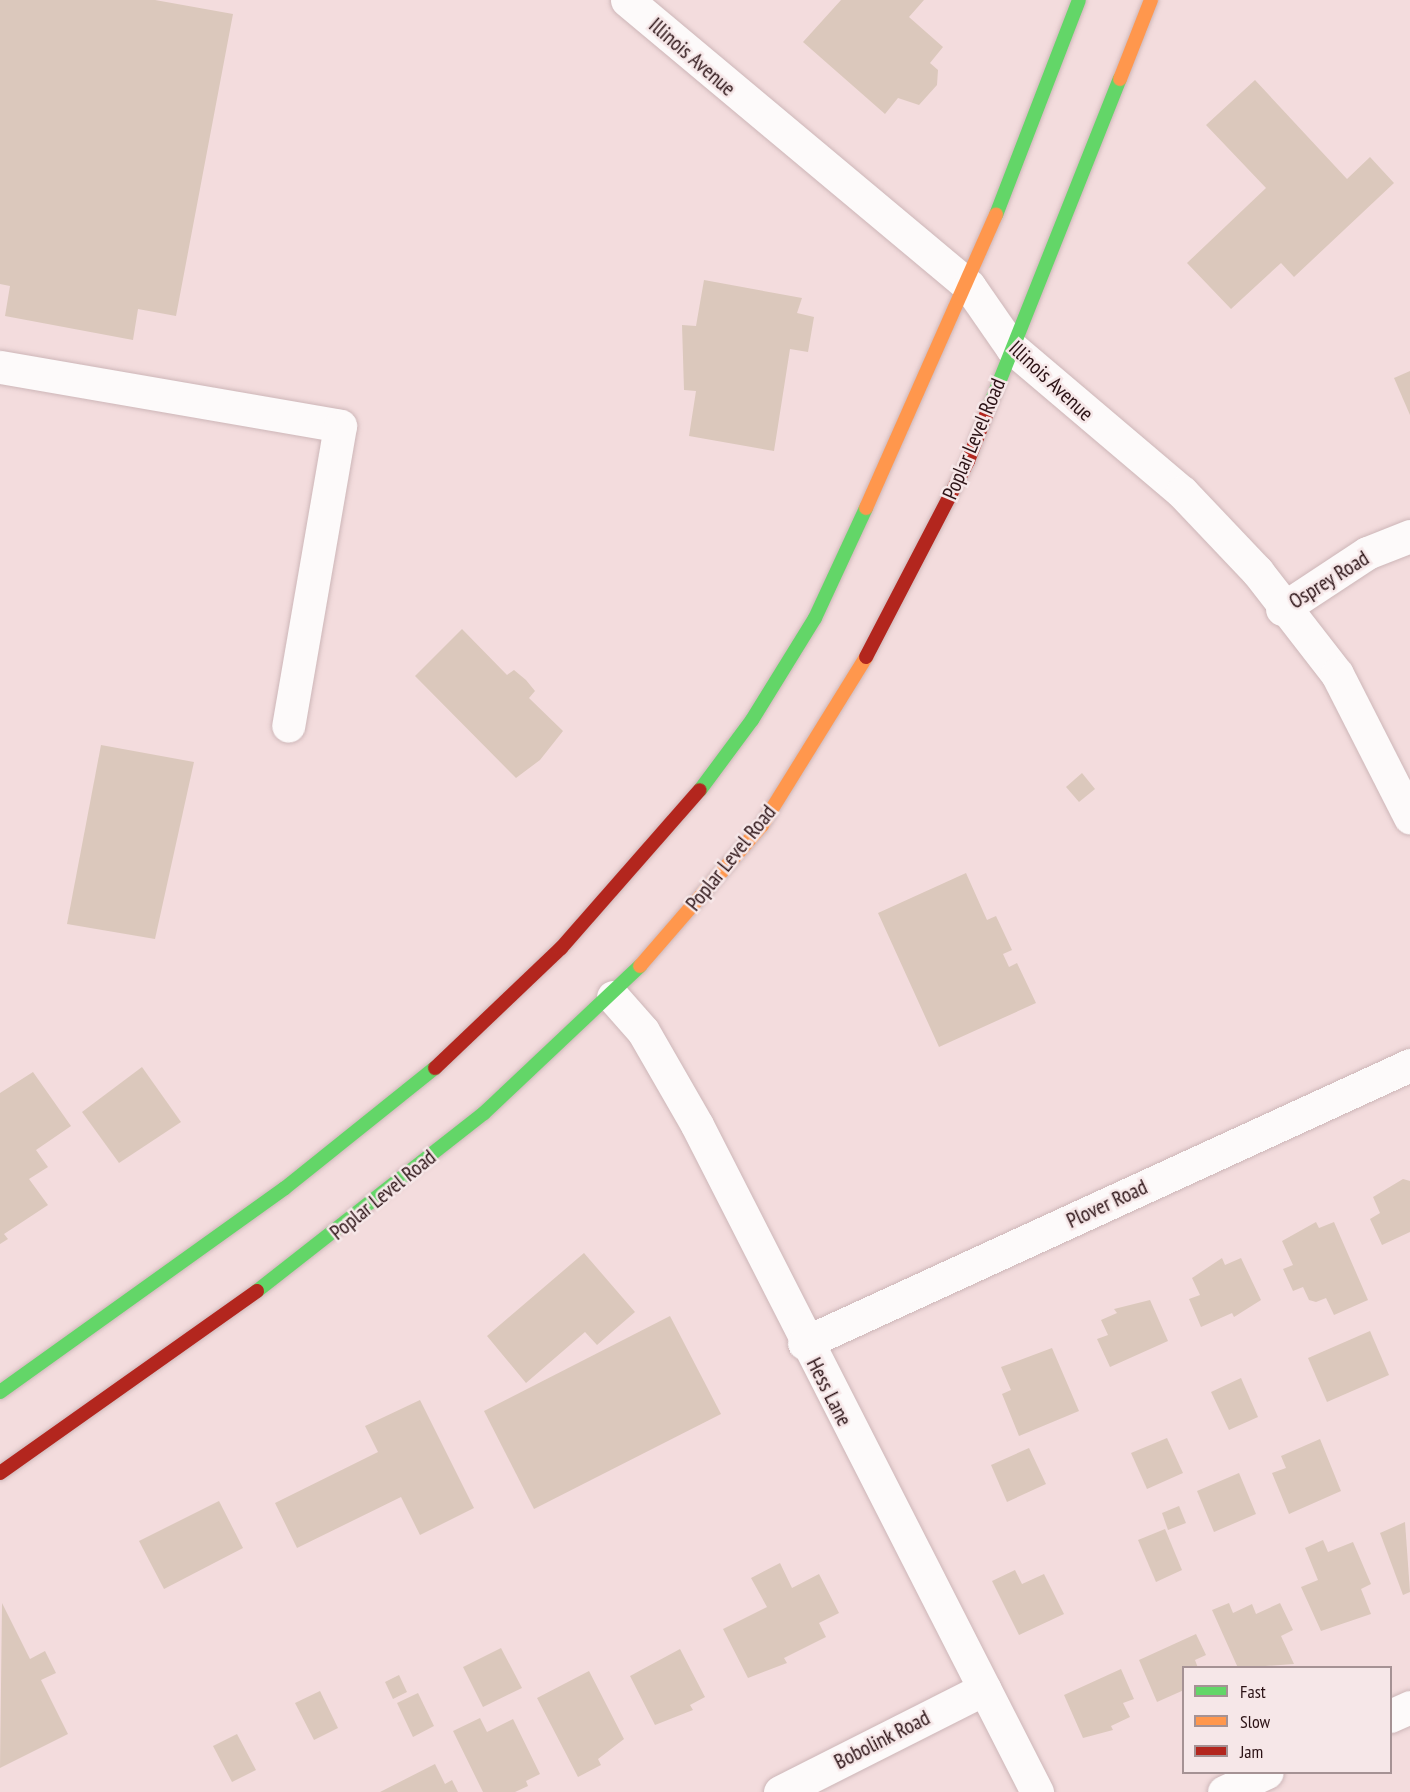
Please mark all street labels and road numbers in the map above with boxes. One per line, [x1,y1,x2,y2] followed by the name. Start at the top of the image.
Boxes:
[643,12,741,102] street label: Illinois Avenue
[1003,335,1099,427] street label: Illinois Avenue
[937,375,1011,503] street label: Poplar Level Road
[1284,545,1374,615] street label: Osprey Road
[681,800,781,916] street label: Poplar Level Road
[325,1145,441,1245] street label: Poplar Level Road
[1063,1174,1151,1234] street label: Plover Road
[801,1354,857,1430] street label: Hess Lane
[830,1705,934,1775] street label: Bobolink Road

